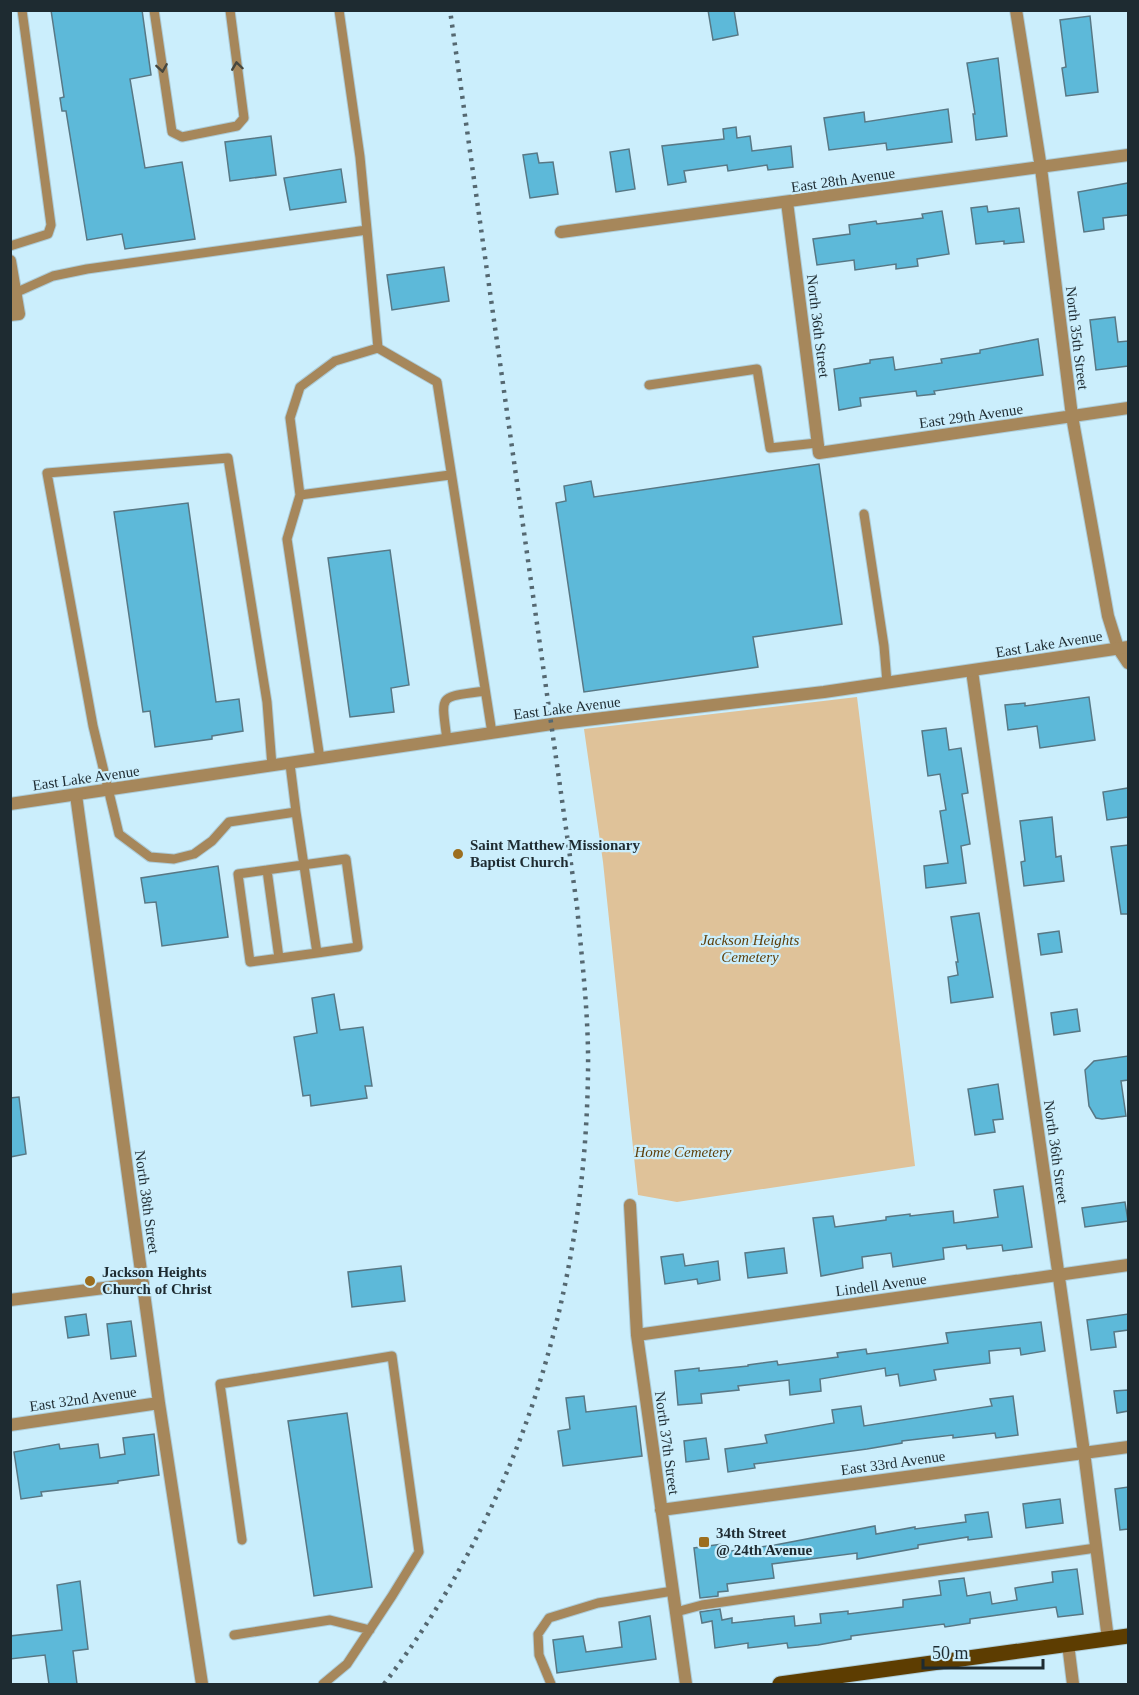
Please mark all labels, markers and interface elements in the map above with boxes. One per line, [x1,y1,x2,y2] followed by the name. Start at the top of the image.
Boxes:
[232,62,244,71] one-way arrow
[156,64,168,73] one-way arrow
[790,165,896,195] street label: East 28th Avenue
[804,273,832,379] street label: North 36th Street
[1063,285,1091,391] street label: North 35th Street
[918,401,1024,431] street label: East 29th Avenue
[994,628,1104,660] street label: East Lake Avenue
[512,693,622,723] street label: East Lake Avenue
[31,763,141,793] street label: East Lake Avenue
[470,837,640,870] place label: Saint Matthew Missionary Baptist Church
[451,847,465,861] marker: Saint Matthew Missionary Baptist Church
[701,932,800,965] park label: Jackson Heights Cemetery
[1041,1099,1071,1206] street label: North 36th Street
[633,1144,732,1160] park label: Home Cemetery
[132,1149,162,1256] street label: North 38th Street
[102,1264,212,1297] place label: Jackson Heights Church of Christ
[834,1271,928,1299] street label: Lindell Avenue
[83,1274,97,1288] marker: Jackson Heights Church of Christ
[28,1384,138,1414] street label: East 32nd Avenue
[652,1390,682,1497] street label: North 37th Street
[840,1448,947,1478] street label: East 33rd Avenue
[716,1525,813,1558] place label: 34th Street @ 24th Avenue
[697,1535,711,1549] marker: 34th Street @ 24th Avenue
[923,1632,1043,1670] scale bar
[932,1643,969,1663] text: 50 m

